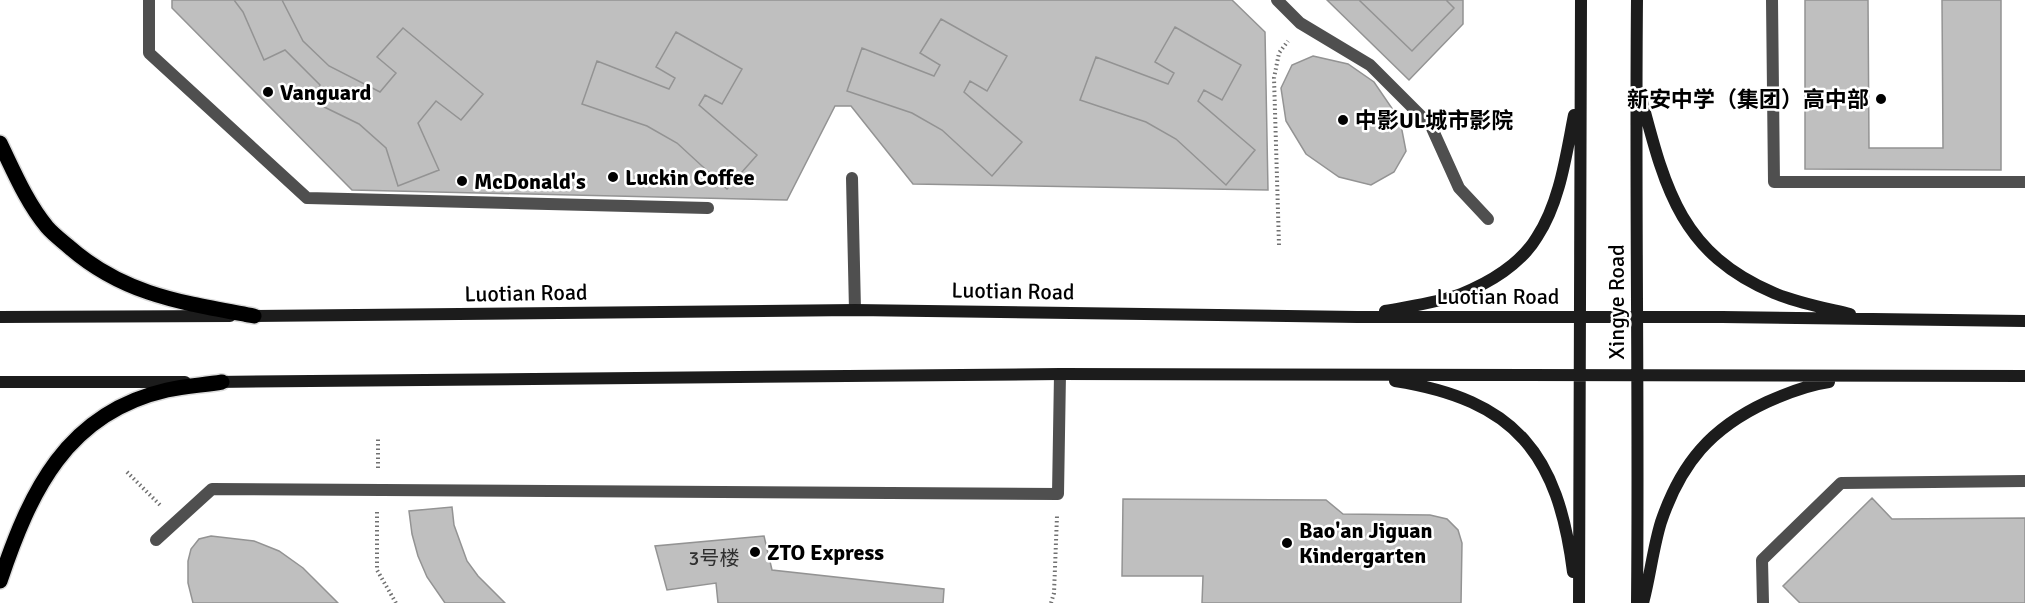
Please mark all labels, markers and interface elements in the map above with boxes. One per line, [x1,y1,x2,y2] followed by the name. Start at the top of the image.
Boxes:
[280,79,372,106] place label: Vanguard
[261,85,275,99] marker: Vanguard
[1627,86,1869,113] place label: 新安中学（集团）高中部
[1874,92,1888,106] marker: 新安中学（集团）高中部
[1355,107,1513,134] place label: 中影UL城市影院
[1336,113,1350,127] marker: 中影UL城市影院
[625,164,755,191] place label: Luckin Coffee
[474,168,586,195] place label: McDonald's
[606,170,620,184] marker: Luckin Coffee
[455,174,469,188] marker: McDonald's
[1603,244,1630,360] street label: Xingye Road
[951,276,1075,306] street label: Luotian Road
[464,278,588,308] street label: Luotian Road
[1436,283,1560,310] street label: Luotian Road
[1299,517,1433,569] place label: Bao'an Jiguan Kindergarten
[1280,536,1294,550] marker: Bao'an Jiguan Kindergarten
[767,539,884,566] place label: ZTO Express
[748,545,762,559] marker: ZTO Express
[689,546,739,571] house number: 3号楼

